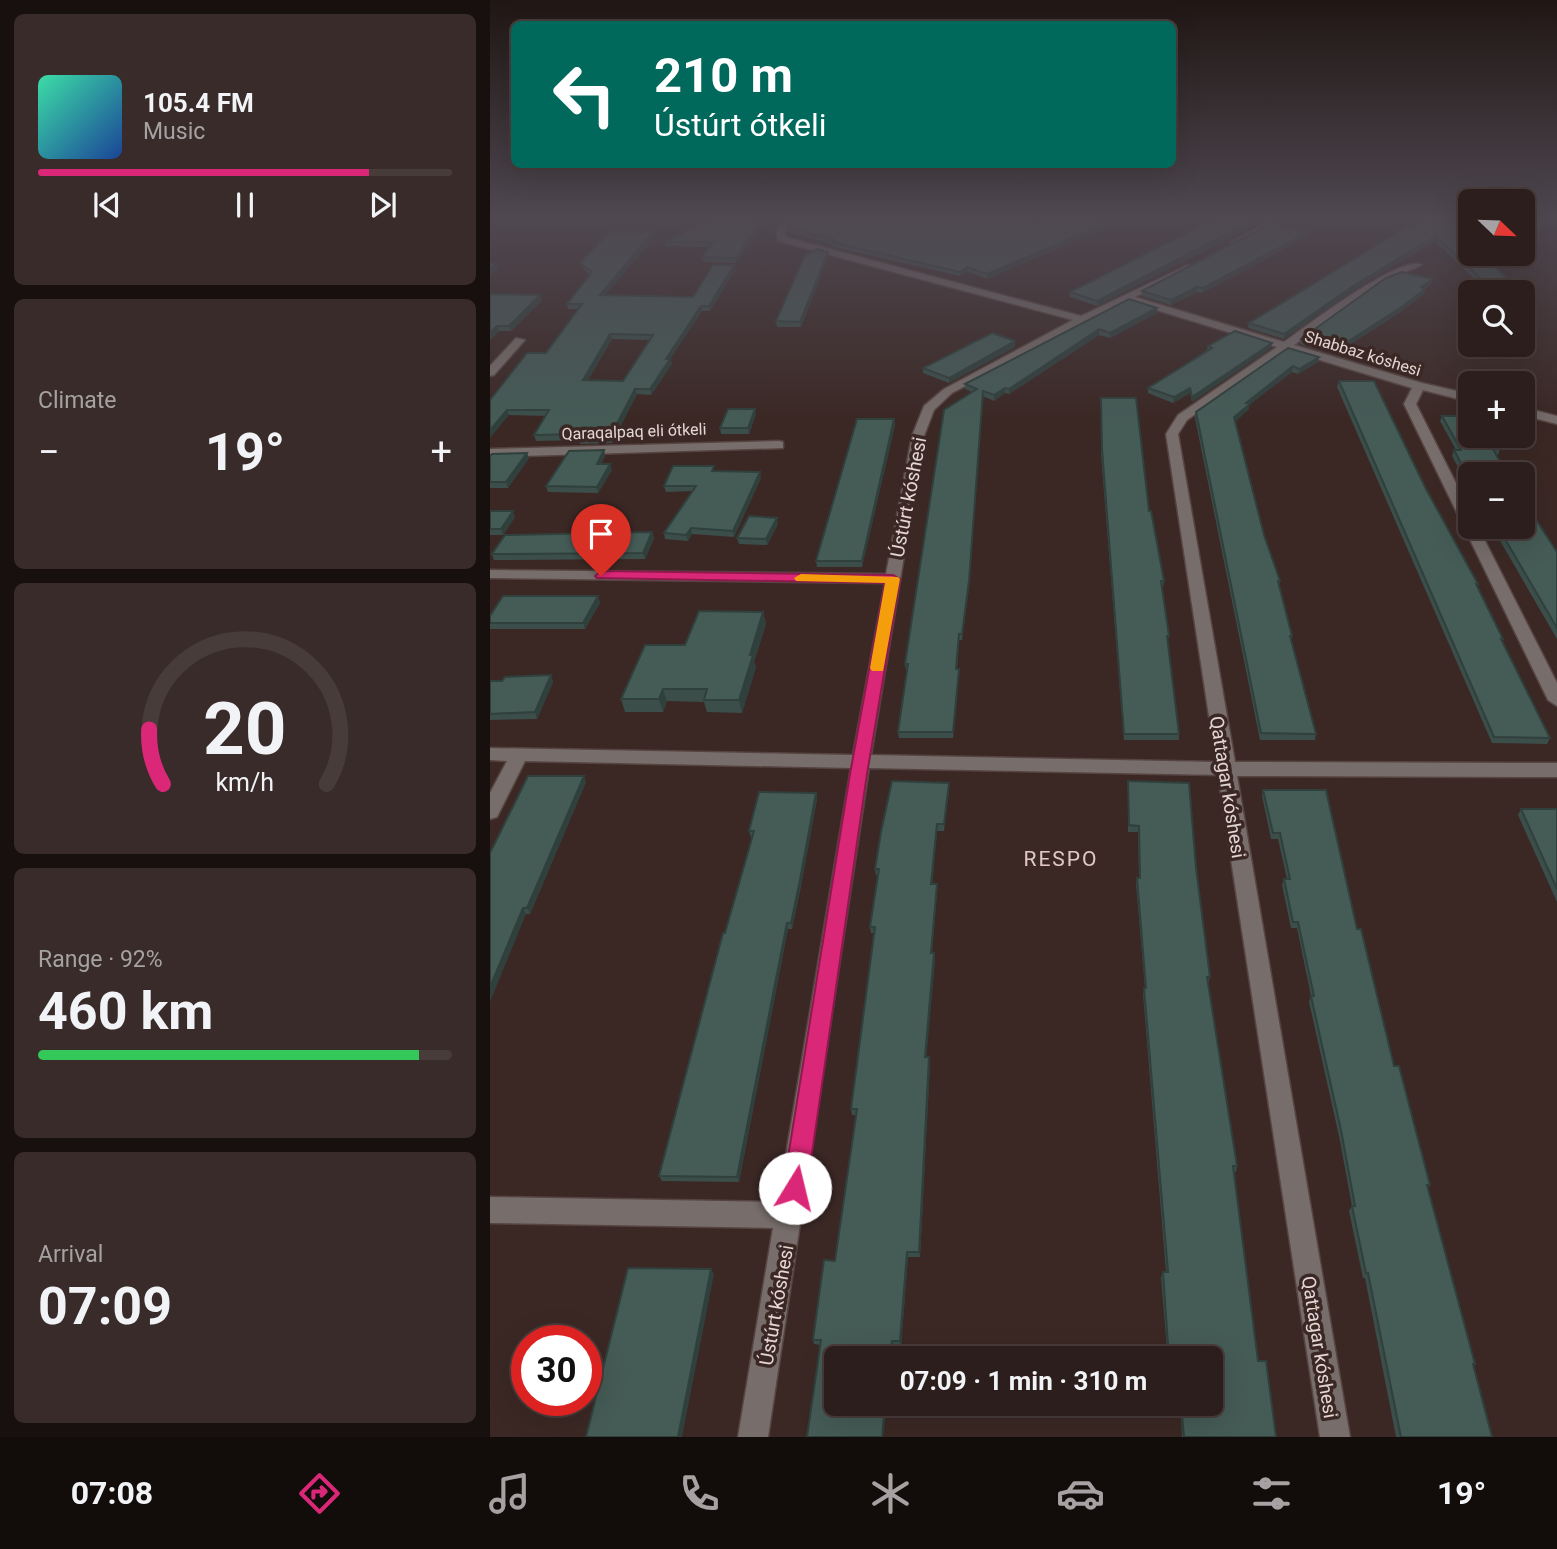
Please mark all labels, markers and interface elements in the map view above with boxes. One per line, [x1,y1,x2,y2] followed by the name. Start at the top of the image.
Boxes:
[654,47,793,104] text: 210 m
[539,49,630,140] icon: left
[143,88,254,118] text: 105.4 FM
[654,106,827,144] text: Ústúrt ótkeli
[143,118,205,145] text: Music
[88,186,126,224] icon: previous
[226,186,264,224] icon: pause
[364,186,402,224] icon: next
[1458,189,1535,266] north arrow
[1458,189,1535,539] map controls
[1458,280,1535,357] button: search
[1302,327,1423,380] street label: Shabbaz kóshesi
[1458,371,1535,448] button: +
[38,387,117,414] text: Climate
[561,419,707,444] street label: Qaraqalpaq eli ótkeli
[205,422,285,483] text: 19°
[38,430,60,474] text: −
[430,430,452,474] text: +
[886,435,931,559] street label: Ústúrt kóshesi
[1458,462,1535,539] button: −
[571,504,631,576] pin
[582,515,620,553] icon: arrive
[203,687,287,773] text: 20
[1205,714,1250,860] street label: Qattagar kóshesi
[216,768,274,797] text: km/h
[1023,847,1099,871] district label: RESPO
[38,946,163,973] text: Range · 92%
[38,981,213,1042] text: 460 km
[758,1151,832,1225] position arrow
[38,1241,103,1268] text: Arrival
[755,1243,798,1367] street label: Ústúrt kóshesi
[1297,1274,1342,1420] street label: Qattagar kóshesi
[38,1276,172,1337] text: 07:09
[511,1325,602,1416] speed limit sign: 30
[900,1366,1147,1396] text: 07:09 · 1 min · 310 m
[295,1469,344,1518] icon: directions
[485,1469,534,1518] icon: music
[675,1469,724,1518] icon: phone
[866,1469,915,1518] icon: climate
[1056,1469,1105,1518] icon: car
[1247,1469,1296,1518] icon: filters
[71,1474,153,1512] text: 07:08
[1437,1474,1486,1512] text: 19°

